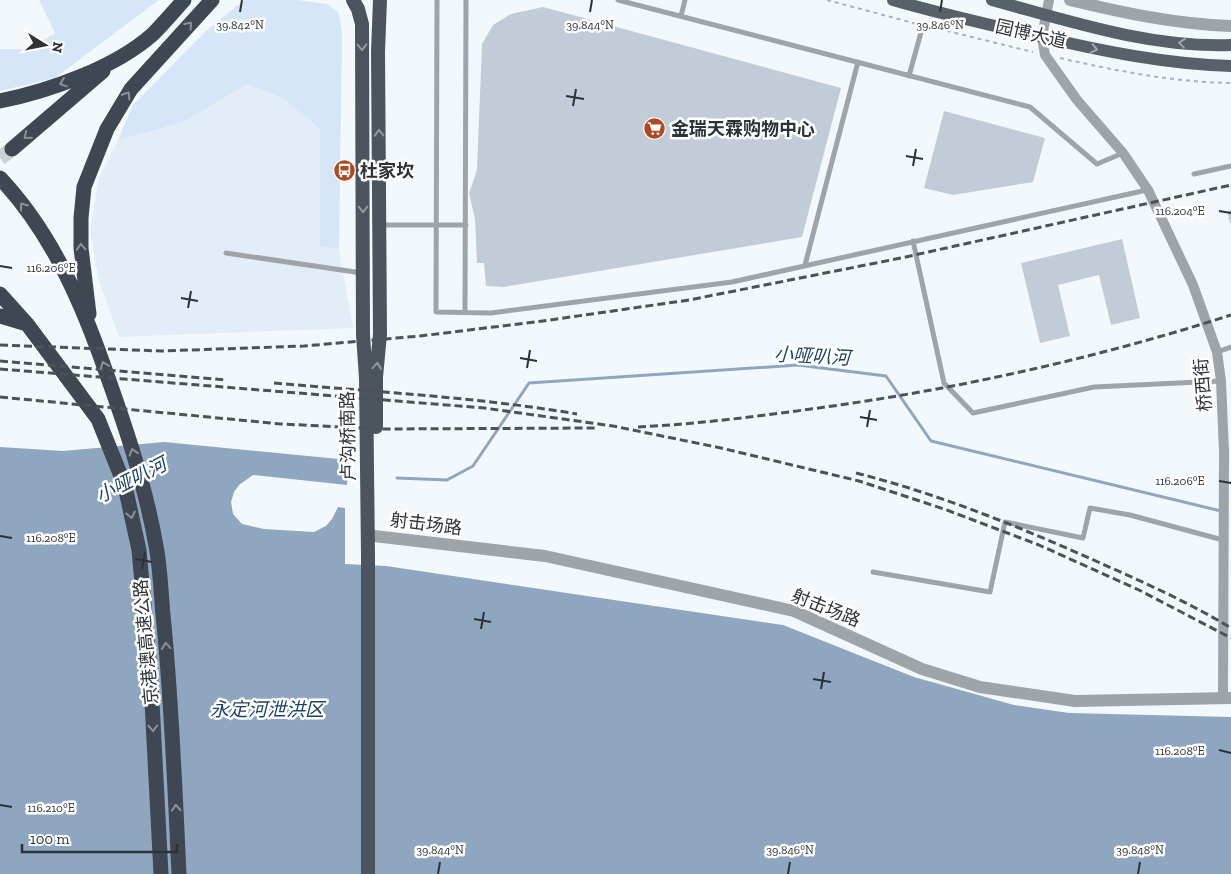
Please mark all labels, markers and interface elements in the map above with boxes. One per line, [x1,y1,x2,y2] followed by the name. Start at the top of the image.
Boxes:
[993,15,1069,53] street label: 园博大道
[216,18,264,32] text: 39.842°N
[566,18,614,32] text: 39.844°N
[916,18,964,32] text: 39.846°N
[20,20,70,70] north arrow
[183,22,192,31] one-way arrow
[1178,38,1186,49] one-way arrow
[48,40,67,54] text: N
[1089,43,1098,54] one-way arrow
[357,44,367,51] one-way arrow
[60,77,68,87] one-way arrow
[121,92,131,101] one-way arrow
[643,117,667,141] supermarket icon: 金瑞天霖购物中心
[671,118,815,140] place label: 金瑞天霖购物中心
[373,129,384,137] one-way arrow
[24,130,33,139] one-way arrow
[332,159,356,183] bus stop icon: 杜家坎
[360,160,414,182] place label: 杜家坎
[20,203,28,212] one-way arrow
[1155,204,1205,218] text: 116.204°E
[358,206,368,214] one-way arrow
[76,243,87,251] one-way arrow
[26,261,76,275] text: 116.206°E
[773,343,855,370] water label: 小哑叭河
[1190,357,1216,413] street label: 桥西街
[100,362,110,370] one-way arrow
[372,362,383,370] one-way arrow
[336,391,360,481] street label: 卢沟桥南路
[129,448,139,456] one-way arrow
[92,451,174,508] water label: 小哑叭河
[1155,474,1205,488] text: 116.206°E
[389,509,463,539] street label: 射击场路
[125,510,136,519] one-way arrow
[26,531,76,545] text: 116.208°E
[130,578,162,706] street label: 京港澳高速公路
[789,584,863,632] street label: 射击场路
[161,641,172,649] one-way arrow
[210,698,327,721] water label: 永定河泄洪区
[148,724,159,732] one-way arrow
[1155,744,1205,758] text: 116.208°E
[27,801,75,815] text: 116.210°E
[170,804,181,812] one-way arrow
[22,822,178,854] scale bar
[30,830,69,848] text: 100 m
[416,843,464,857] text: 39.844°N
[766,843,814,857] text: 39.846°N
[1116,843,1164,857] text: 39.848°N

